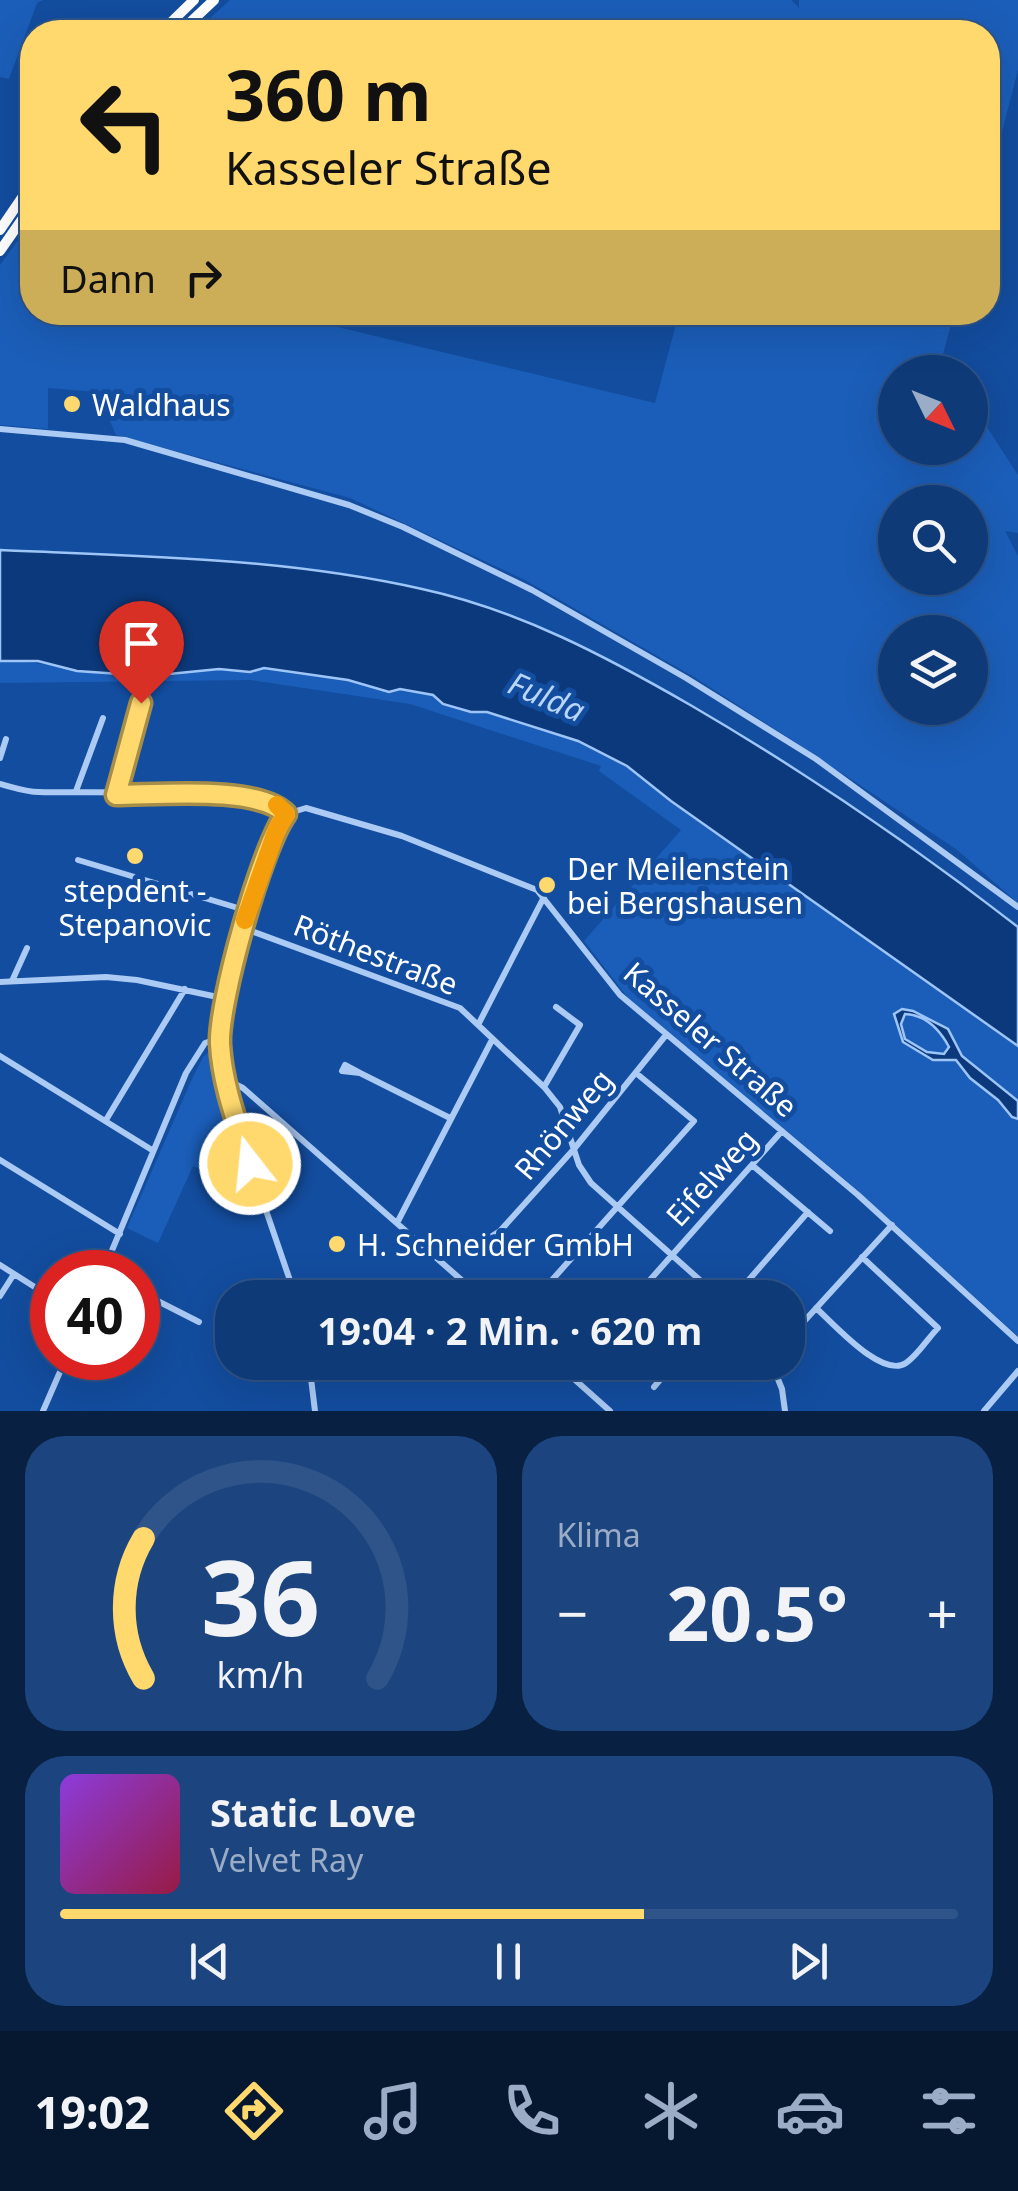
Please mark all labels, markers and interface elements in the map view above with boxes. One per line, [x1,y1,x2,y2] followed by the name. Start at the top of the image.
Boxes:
[225,46,432,142] text: 360 m
[60,60,190,190] icon: left
[225,137,552,198] text: Kasseler Straße
[176,250,231,305] icon: right
[60,252,156,304] text: Dann
[878,355,988,465] north arrow
[878,355,988,725] map controls
[92,384,231,425] place label: Waldhaus
[61,393,83,415] marker: Waldhaus
[878,485,988,595] button: search
[99,601,184,704] pin
[878,615,988,725] button: layers
[114,616,169,671] icon: arrive
[502,661,592,731] water label: Fulda
[124,845,146,867] marker: stepdent - Stepanovic
[567,848,803,923] place label: Der Meilenstein bei Bergshausen
[59,870,211,945] place label: stepdent - Stepanovic
[536,874,558,896] marker: Der Meilenstein bei Bergshausen
[288,904,464,1004] street label: Röthestraße
[615,952,807,1126] street label: Kasseler Straße
[505,1060,621,1188] street label: Rhönweg
[198,1112,302,1216] position arrow
[656,1119,766,1235] street label: Eifelweg
[357,1224,634,1265] place label: H. Schneider GmbH
[326,1233,348,1255] marker: H. Schneider GmbH
[30,1250,160,1380] speed limit sign: 40
[318,1304,702,1356] text: 19:04 · 2 Min. · 620 m
[557,1513,641,1556] text: Klima
[201,1525,320,1666] text: 36
[666,1561,848,1663] text: 20.5°
[557,1575,588,1650] text: −
[927,1575,958,1650] text: +
[217,1650,305,1698] text: km/h
[210,1786,416,1838] text: Static Love
[210,1838,363,1881] text: Velvet Ray
[182,1934,237,1989] icon: previous
[481,1934,536,1989] icon: pause
[781,1934,836,1989] icon: next
[219,2076,289,2146] icon: directions
[358,2076,428,2146] icon: music
[497,2076,567,2146] icon: phone
[636,2076,706,2146] icon: climate
[775,2076,845,2146] icon: car
[914,2076,984,2146] icon: filters
[34,2081,150,2142] text: 19:02

